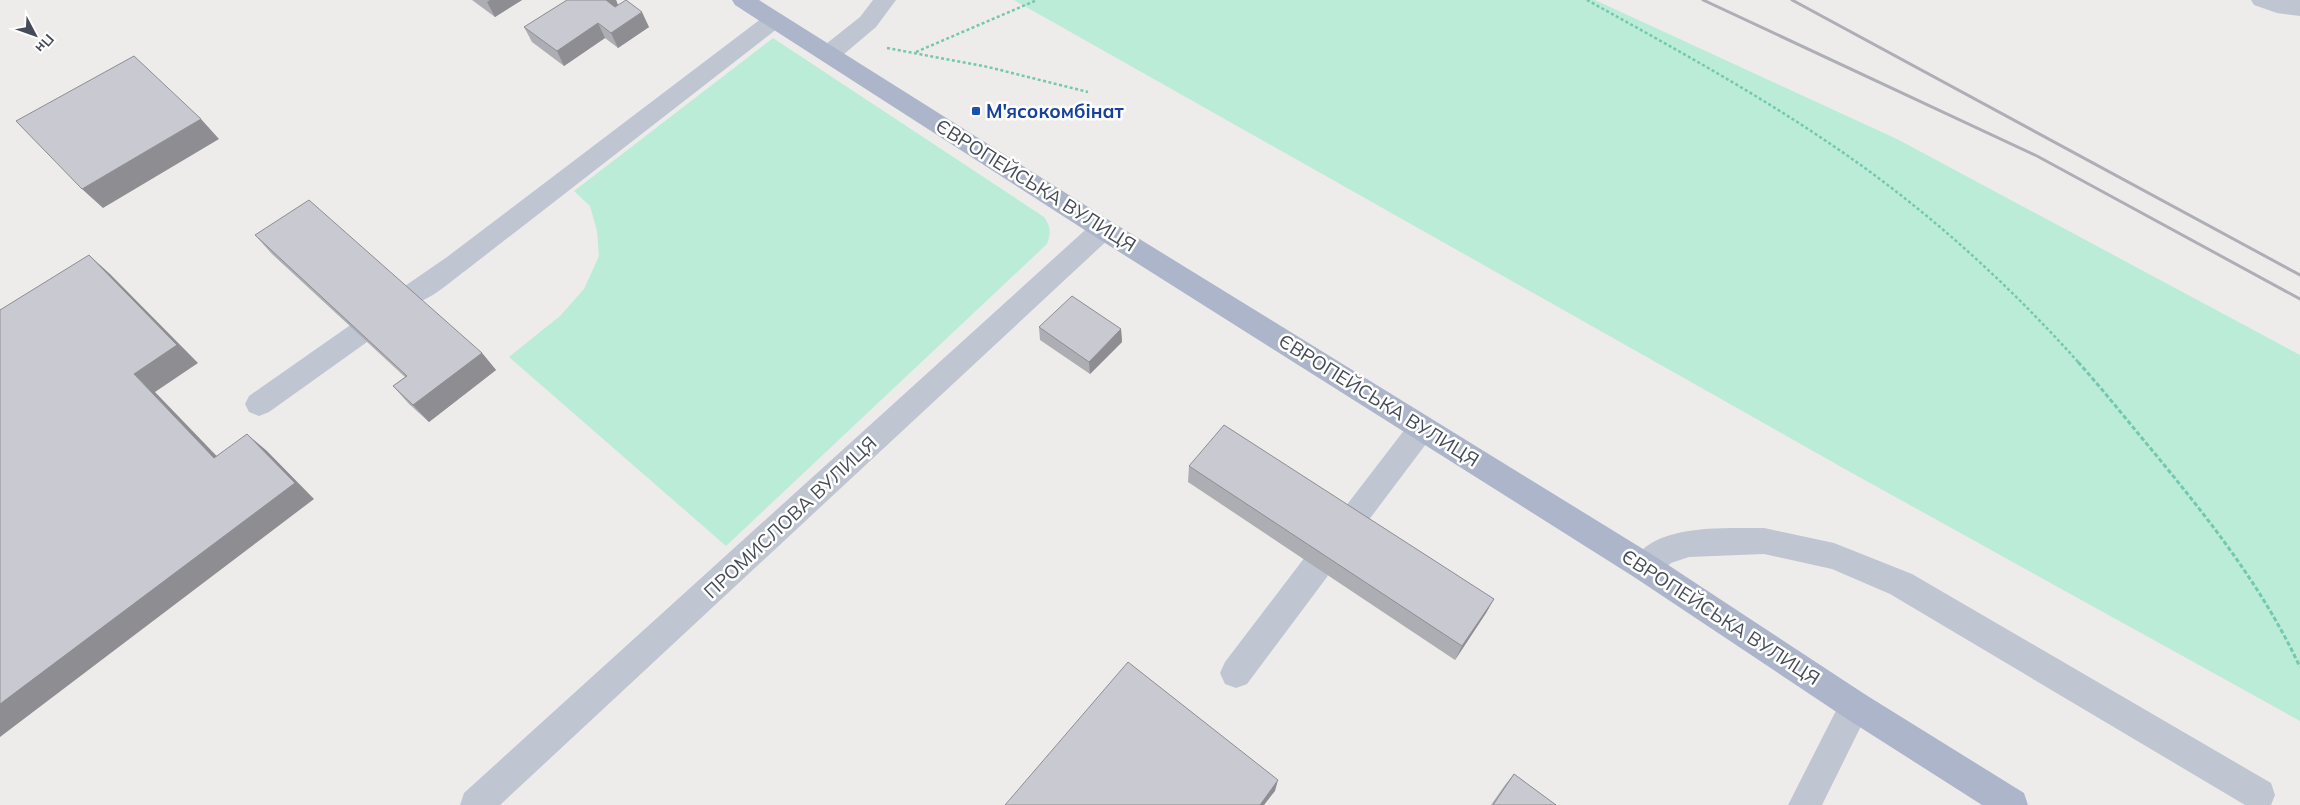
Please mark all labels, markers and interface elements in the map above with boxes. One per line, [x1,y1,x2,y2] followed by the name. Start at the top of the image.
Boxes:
[10,10,60,60] north arrow
[32,30,58,57] text: Пн
[986,99,1125,123] place label: М'ясокомбінат
[970,105,982,117] marker: М'ясокомбінат
[931,113,1141,257] street label: ЄВРОПЕЙСЬКА ВУЛИЦЯ
[1274,328,1484,472] street label: ЄВРОПЕЙСЬКА ВУЛИЦЯ
[699,431,881,603] street label: ПРОМИСЛОВА ВУЛИЦЯ
[1617,544,1825,690] street label: ЄВРОПЕЙСЬКА ВУЛИЦЯ

